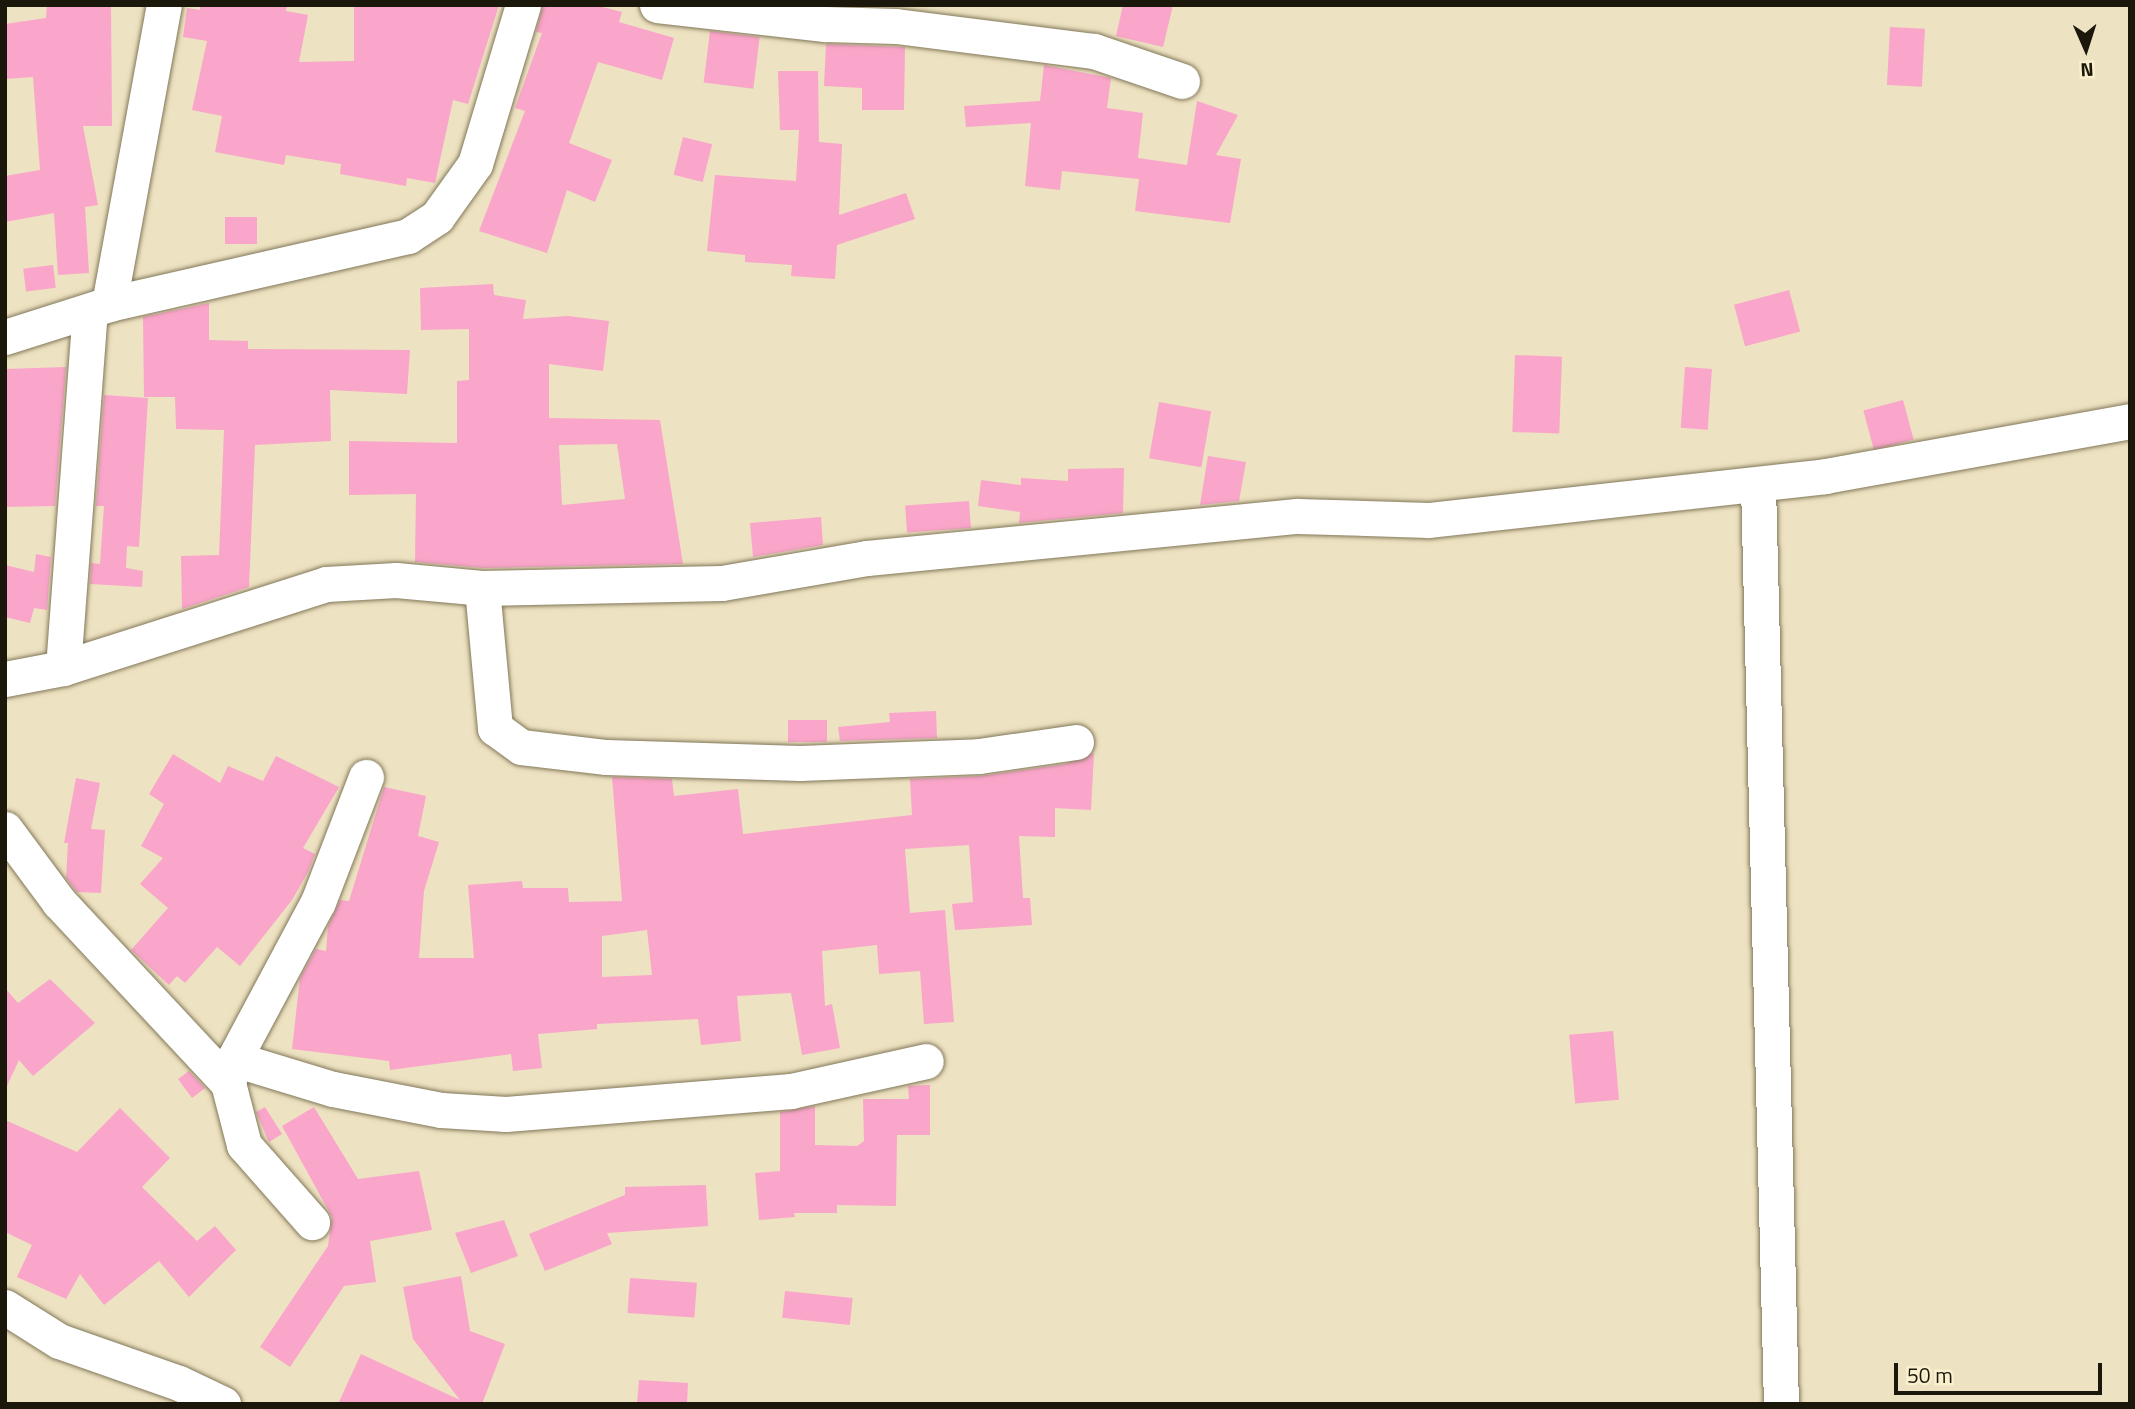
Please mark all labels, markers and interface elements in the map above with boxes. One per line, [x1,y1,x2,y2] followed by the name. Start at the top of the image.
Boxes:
[2051,14,2121,84] north arrow
[2080,56,2094,85] text: N
[1897,1350,2105,1394] scale bar
[1907,1359,1953,1391] text: 50 m

